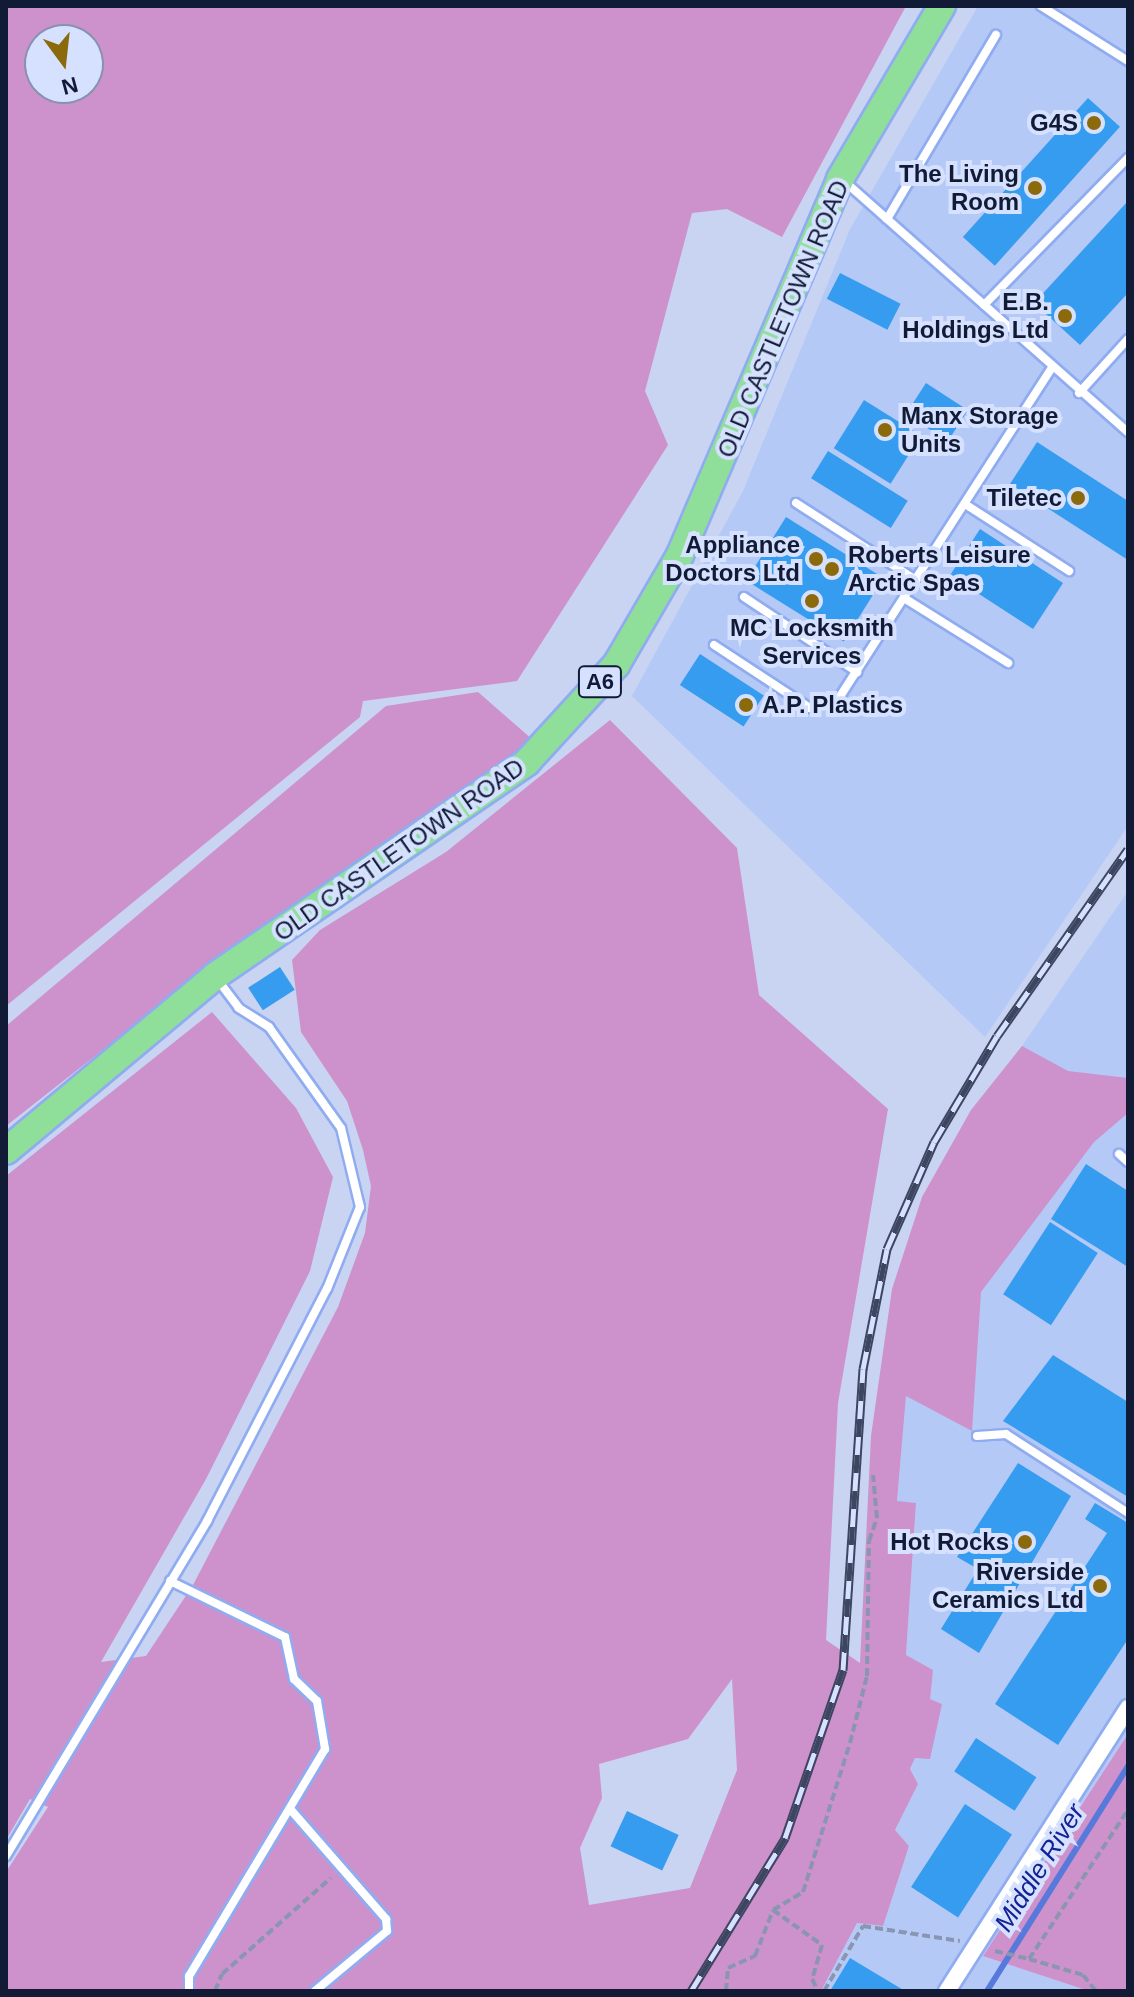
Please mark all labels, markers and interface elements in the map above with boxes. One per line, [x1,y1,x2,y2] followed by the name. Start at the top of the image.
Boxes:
[24,24,104,104] north arrow
[59,72,81,100] text: N
[1030,109,1078,137] place label: G4S
[1085,114,1103,132] marker: G4S
[899,160,1019,216] place label: The Living Room
[711,176,855,462] street label: OLD CASTLETOWN ROAD
[1026,179,1044,197] marker: The Living Room
[902,288,1049,344] place label: E.B. Holdings Ltd
[1056,307,1074,325] marker: E.B. Holdings Ltd
[901,402,1058,458] place label: Manx Storage Units
[876,421,894,439] marker: Manx Storage Units
[986,484,1062,512] place label: Tiletec
[1069,489,1087,507] marker: Tiletec
[665,531,800,587] place label: Appliance Doctors Ltd
[848,541,1031,597] place label: Roberts Leisure Arctic Spas
[807,550,825,568] marker: Appliance Doctors Ltd
[823,560,841,578] marker: Roberts Leisure Arctic Spas
[803,592,821,610] marker: MC Locksmith Services
[730,614,894,670] place label: MC Locksmith Services
[576,664,624,700] road number: A6
[762,691,903,719] place label: A.P. Plastics
[737,696,755,714] marker: A.P. Plastics
[269,753,529,947] street label: OLD CASTLETOWN ROAD
[890,1528,1009,1556] place label: Hot Rocks
[1016,1533,1034,1551] marker: Hot Rocks
[932,1558,1084,1614] place label: Riverside Ceramics Ltd
[1091,1577,1109,1595] marker: Riverside Ceramics Ltd
[988,1798,1092,1938] water label: Middle River

